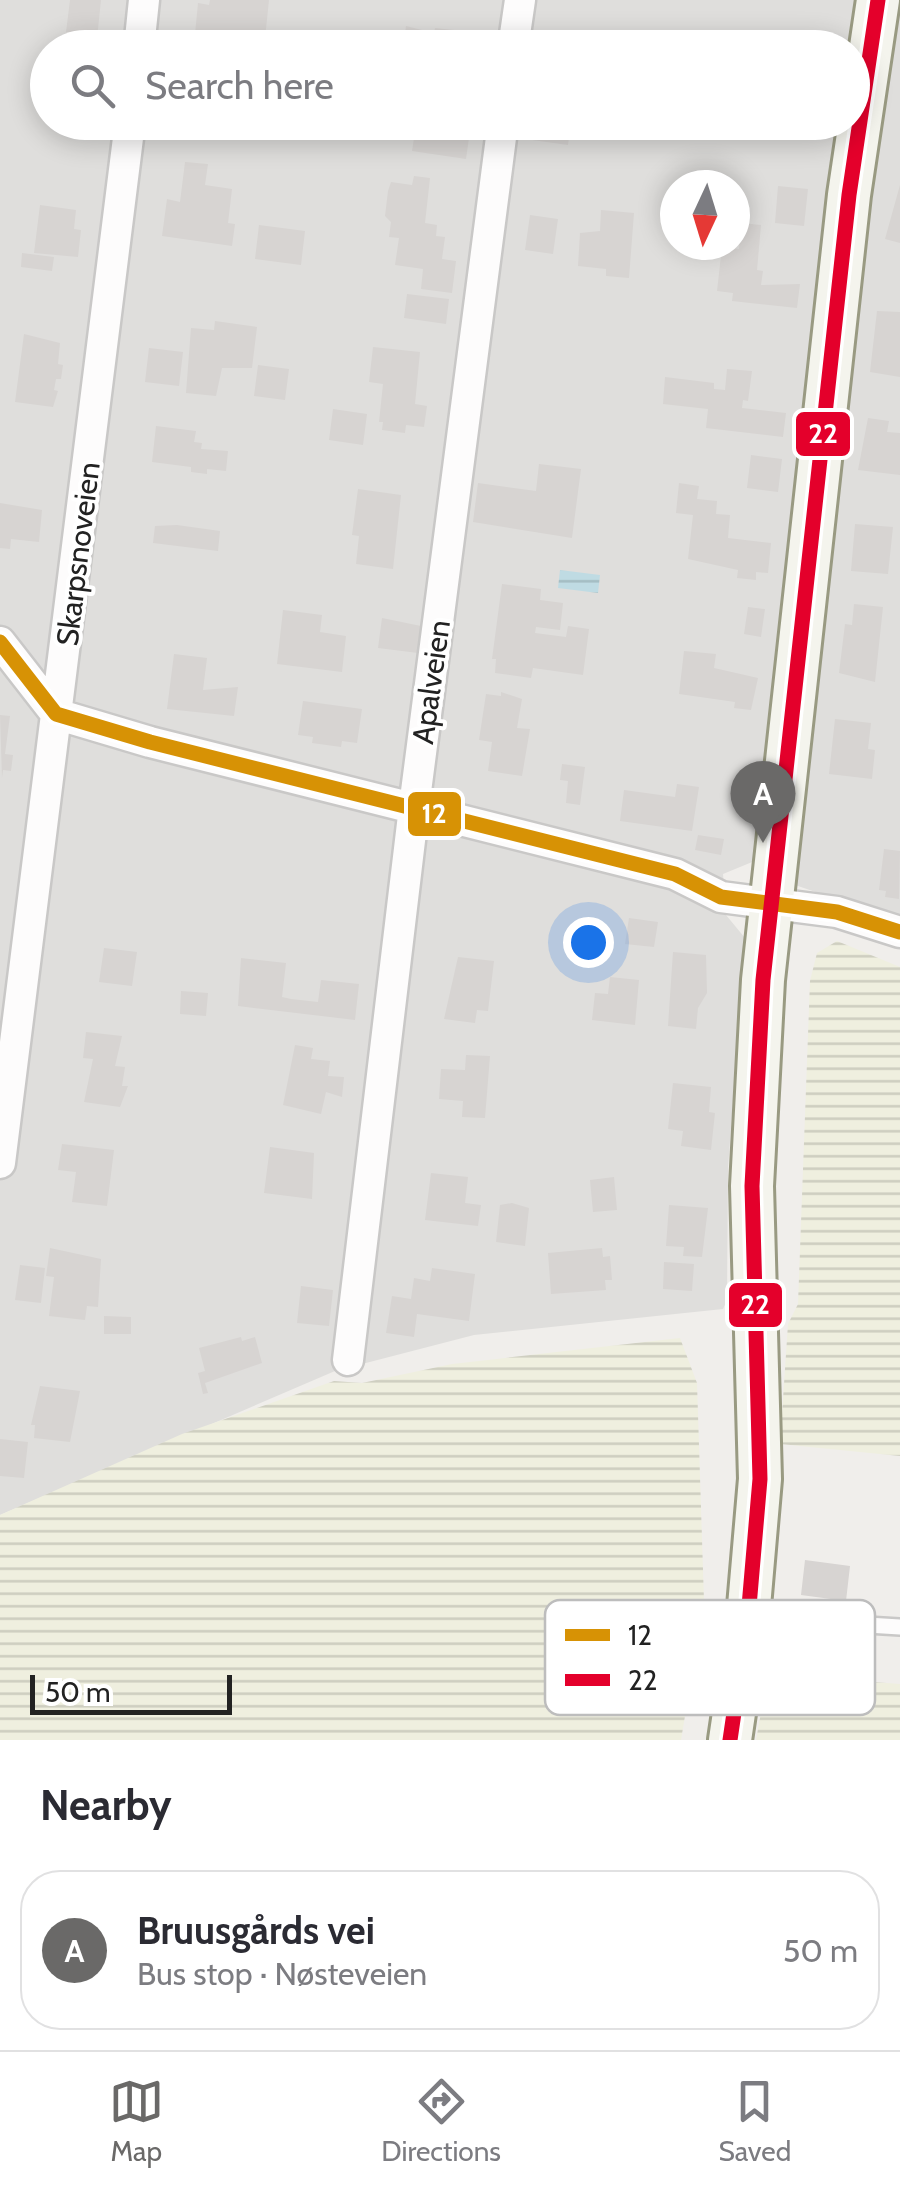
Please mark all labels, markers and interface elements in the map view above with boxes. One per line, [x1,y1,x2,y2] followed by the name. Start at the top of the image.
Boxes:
[30,30,870,140] search box
[65,58,120,113] icon: search
[145,62,334,109] text: Search here
[660,170,750,260] north arrow
[794,410,852,458] line badge: 22
[808,416,838,450] text: 22
[48,460,108,648] street label: Skarpsnoveien
[404,618,458,746] street label: Apalveien
[730,760,796,843] pin: A
[406,790,463,838] line badge: 12
[421,796,447,830] text: 12
[563,917,614,968] your location
[727,1281,784,1329] line badge: 22
[740,1287,770,1321] text: 22
[545,1600,875,1715] legend
[628,1618,652,1652] text: 12
[628,1663,657,1697] text: 22
[30,1670,232,1714] scale bar
[45,1675,111,1709] text: 50 m
[40,1779,172,1831] text: Nearby
[137,1907,375,1954] text: Bruusgårds vei
[64,1931,85,1970] text: A
[783,1931,858,1970] text: 50 m
[137,1954,427,1993] text: Bus stop · Nøsteveien
[109,2074,164,2168] tab: Map
[381,2074,501,2168] tab: Directions
[719,2074,791,2168] tab: Saved

